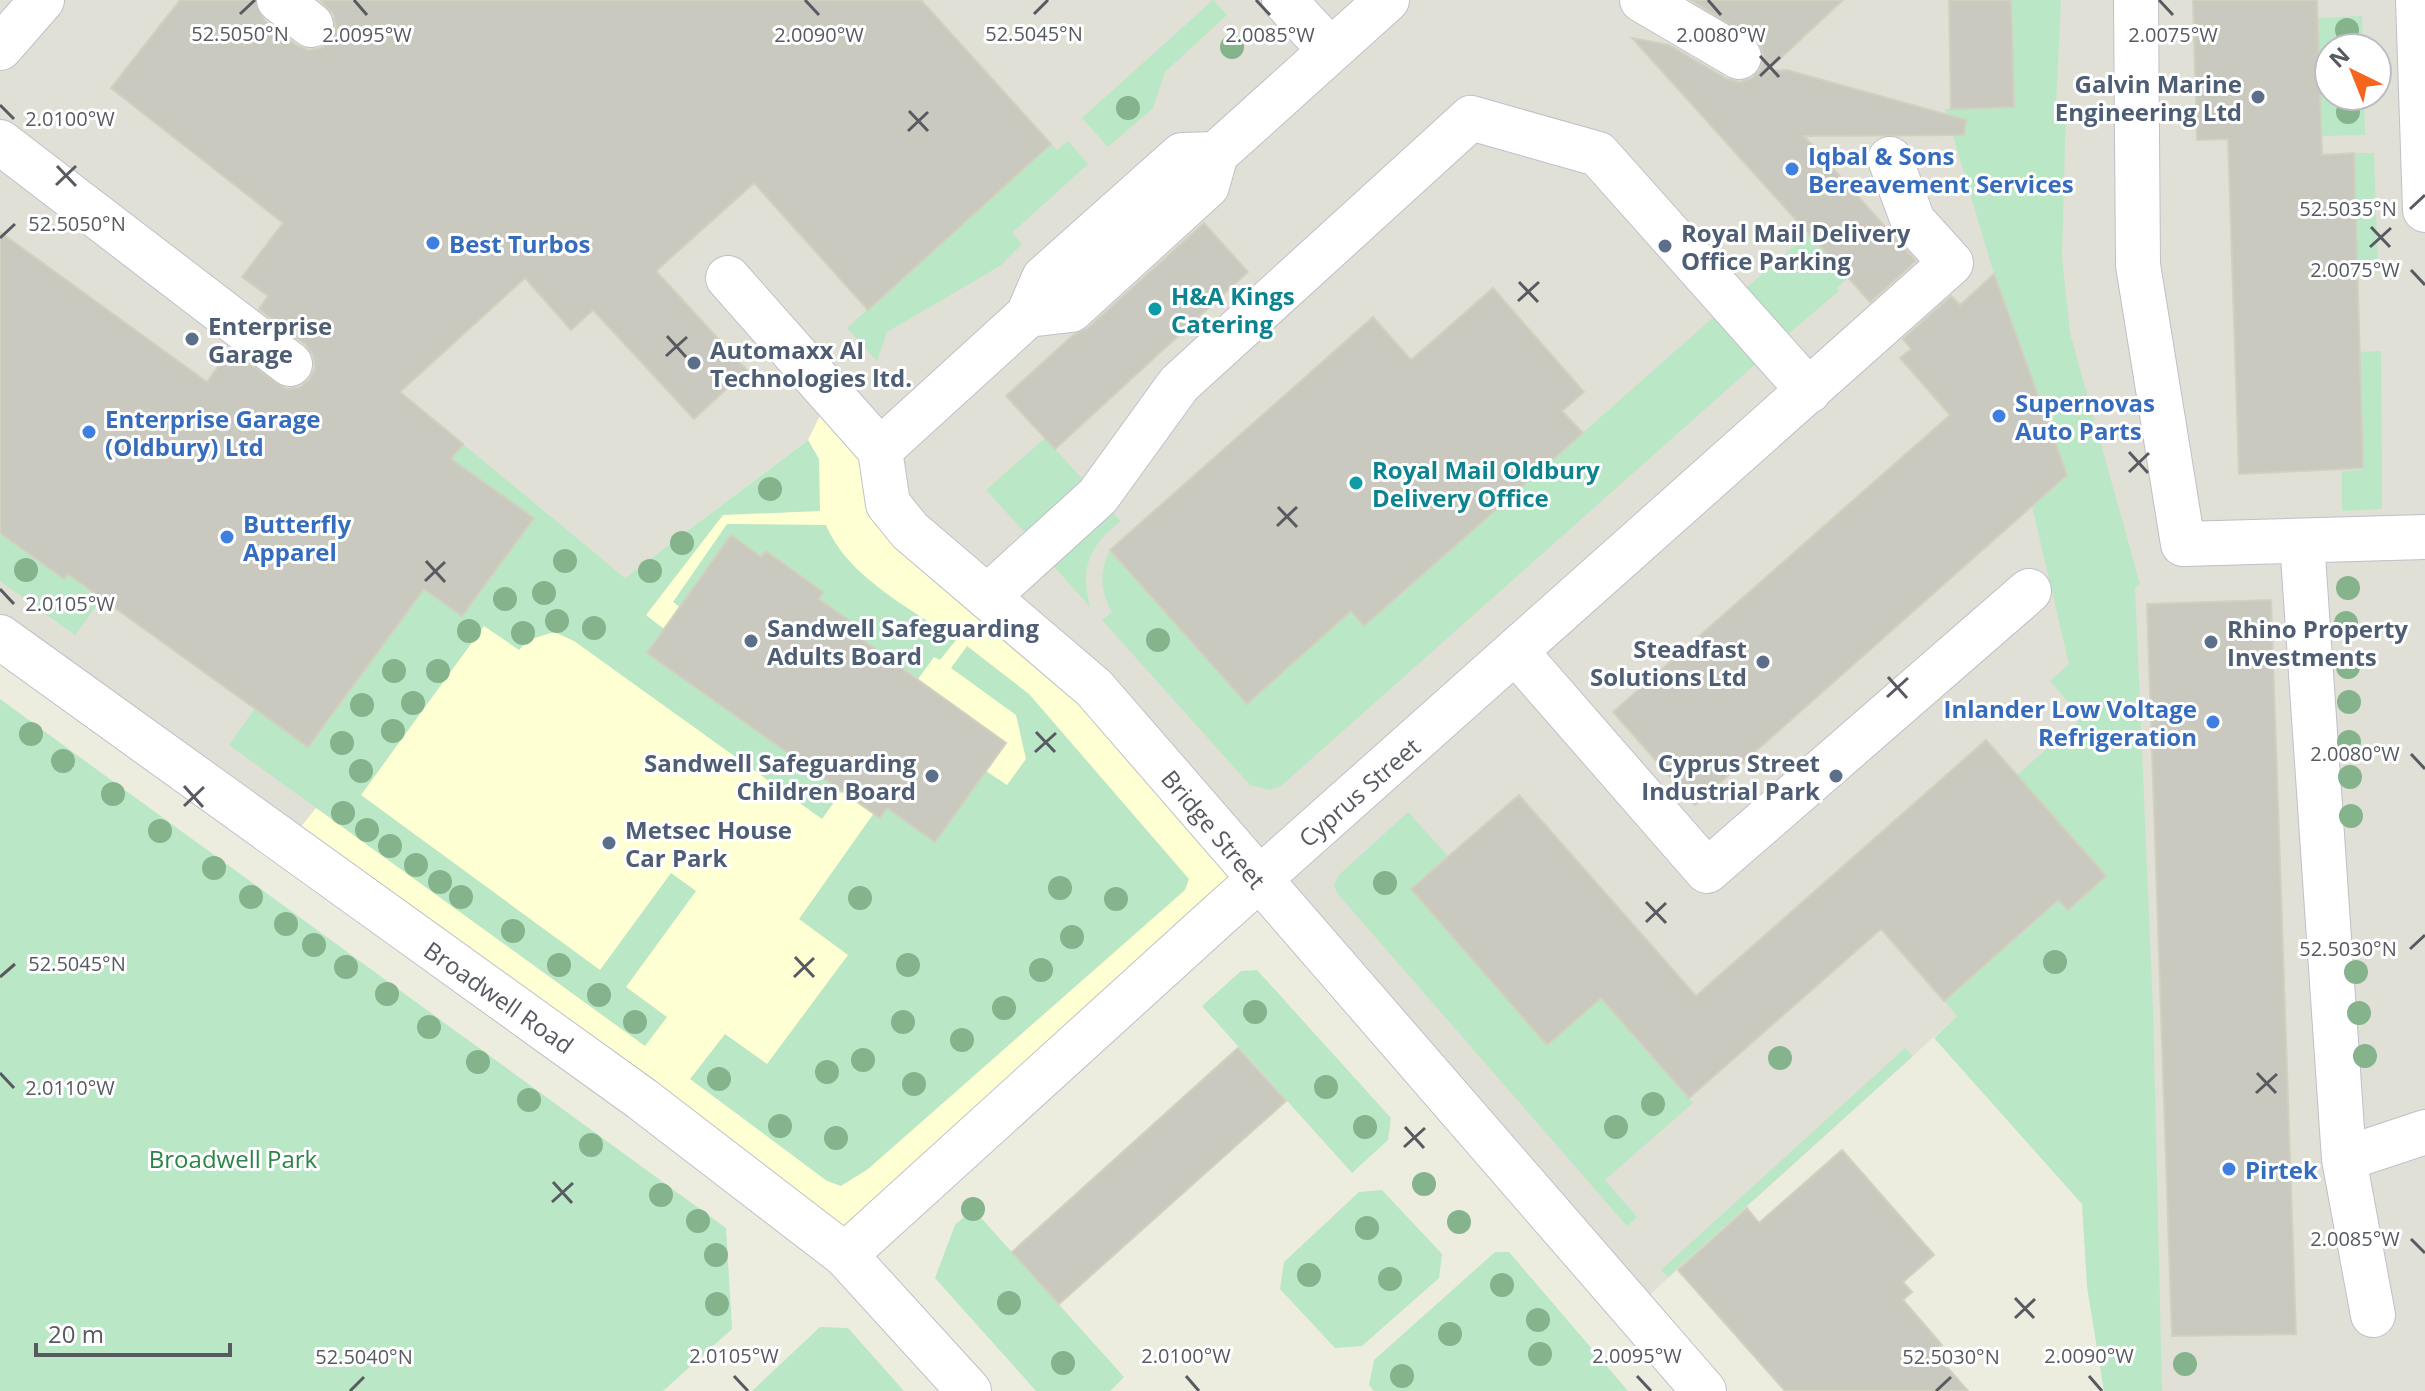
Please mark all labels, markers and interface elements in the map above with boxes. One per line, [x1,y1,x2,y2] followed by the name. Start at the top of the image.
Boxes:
[191,20,289,47] text: 52.5050°N
[985,20,1083,47] text: 52.5045°N
[322,21,412,48] text: 2.0095°W
[774,21,864,48] text: 2.0090°W
[1225,21,1315,48] text: 2.0085°W
[1676,21,1766,48] text: 2.0080°W
[2128,21,2218,48] text: 2.0075°W
[2313,32,2393,112] north arrow
[2322,40,2355,74] text: N
[2055,67,2242,128] place label: Galvin Marine Engineering Ltd
[2249,88,2267,106] marker: Galvin Marine Engineering Ltd
[25,105,115,132] text: 2.0100°W
[1808,139,2074,200] place label: Iqbal & Sons Bereavement Services
[1783,160,1801,178] marker: Iqbal & Sons Bereavement Services
[2299,195,2397,222] text: 52.5035°N
[28,210,126,237] text: 52.5050°N
[1681,216,1911,277] place label: Royal Mail Delivery Office Parking
[449,227,591,260] place label: Best Turbos
[424,234,442,252] marker: Best Turbos
[1656,237,1674,255] marker: Royal Mail Delivery Office Parking
[2310,256,2400,283] text: 2.0075°W
[1171,279,1295,340] place label: H&A Kings Catering
[1146,300,1164,318] marker: H&A Kings Catering
[208,309,332,370] place label: Enterprise Garage
[183,330,201,348] marker: Enterprise Garage
[710,333,912,394] place label: Automaxx AI Technologies ltd.
[685,354,703,372] marker: Automaxx AI Technologies ltd.
[2015,386,2155,447] place label: Supernovas Auto Parts
[105,402,320,463] place label: Enterprise Garage (Oldbury) Ltd
[1990,407,2008,425] marker: Supernovas Auto Parts
[80,423,98,441] marker: Enterprise Garage (Oldbury) Ltd
[1372,453,1600,514] place label: Royal Mail Oldbury Delivery Office
[1347,474,1365,492] marker: Royal Mail Oldbury Delivery Office
[243,507,351,568] place label: Butterfly Apparel
[218,528,236,546] marker: Butterfly Apparel
[25,590,115,617] text: 2.0105°W
[767,611,1039,672] place label: Sandwell Safeguarding Adults Board
[2227,612,2408,673] place label: Rhino Property Investments
[742,632,760,650] marker: Sandwell Safeguarding Adults Board
[1590,632,1747,693] place label: Steadfast Solutions Ltd
[2202,633,2220,651] marker: Rhino Property Investments
[1754,653,1772,671] marker: Steadfast Solutions Ltd
[1944,692,2197,753] place label: Inlander Low Voltage Refrigeration
[2204,713,2222,731] marker: Inlander Low Voltage Refrigeration
[1291,730,1427,854] street label: Cyprus Street
[2310,740,2400,767] text: 2.0080°W
[644,746,916,807] place label: Sandwell Safeguarding Children Board
[1641,746,1820,807] place label: Cyprus Street Industrial Park
[1154,763,1274,895] street label: Bridge Street
[923,767,941,785] marker: Sandwell Safeguarding Children Board
[1827,767,1845,785] marker: Cyprus Street Industrial Park
[625,813,792,874] place label: Metsec House Car Park
[600,834,618,852] marker: Metsec House Car Park
[418,933,580,1061] street label: Broadwell Road
[2299,935,2397,962] text: 52.5030°N
[28,950,126,977] text: 52.5045°N
[25,1074,115,1101] text: 2.0110°W
[149,1142,318,1175] park label: Broadwell Park
[2245,1153,2318,1186] place label: Pirtek
[2220,1160,2238,1178] marker: Pirtek
[2310,1225,2400,1252] text: 2.0085°W
[36,1307,230,1357] scale bar
[48,1317,104,1350] text: 20 m
[689,1342,779,1369] text: 2.0105°W
[1141,1342,1231,1369] text: 2.0100°W
[1592,1342,1682,1369] text: 2.0095°W
[2044,1342,2134,1369] text: 2.0090°W
[315,1343,413,1370] text: 52.5040°N
[1902,1343,2000,1370] text: 52.5030°N

